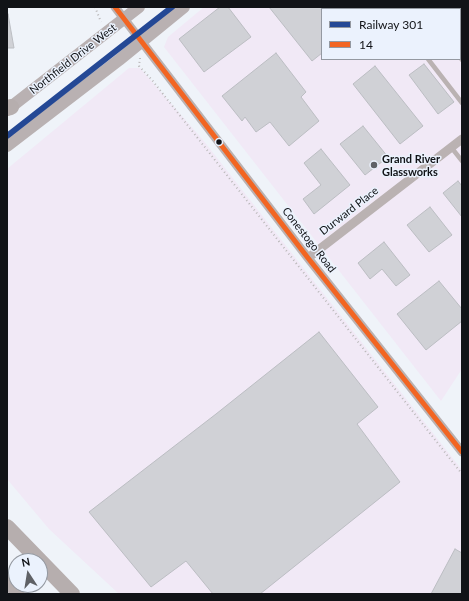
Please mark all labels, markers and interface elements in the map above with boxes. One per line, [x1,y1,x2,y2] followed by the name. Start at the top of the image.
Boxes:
[321,8,461,60] legend
[359,17,423,32] text: Railway 301
[27,21,119,97] street label: Northfield Drive West
[359,37,373,52] text: 14
[214,137,224,147] unlabelled marker
[382,152,440,178] place label: Grand River Glassworks
[369,160,379,170] marker: Grand River Glassworks
[317,184,381,238] street label: Durward Place
[279,205,339,275] street label: Conestogo Road
[8,553,48,593] north arrow
[20,555,31,569] text: N

